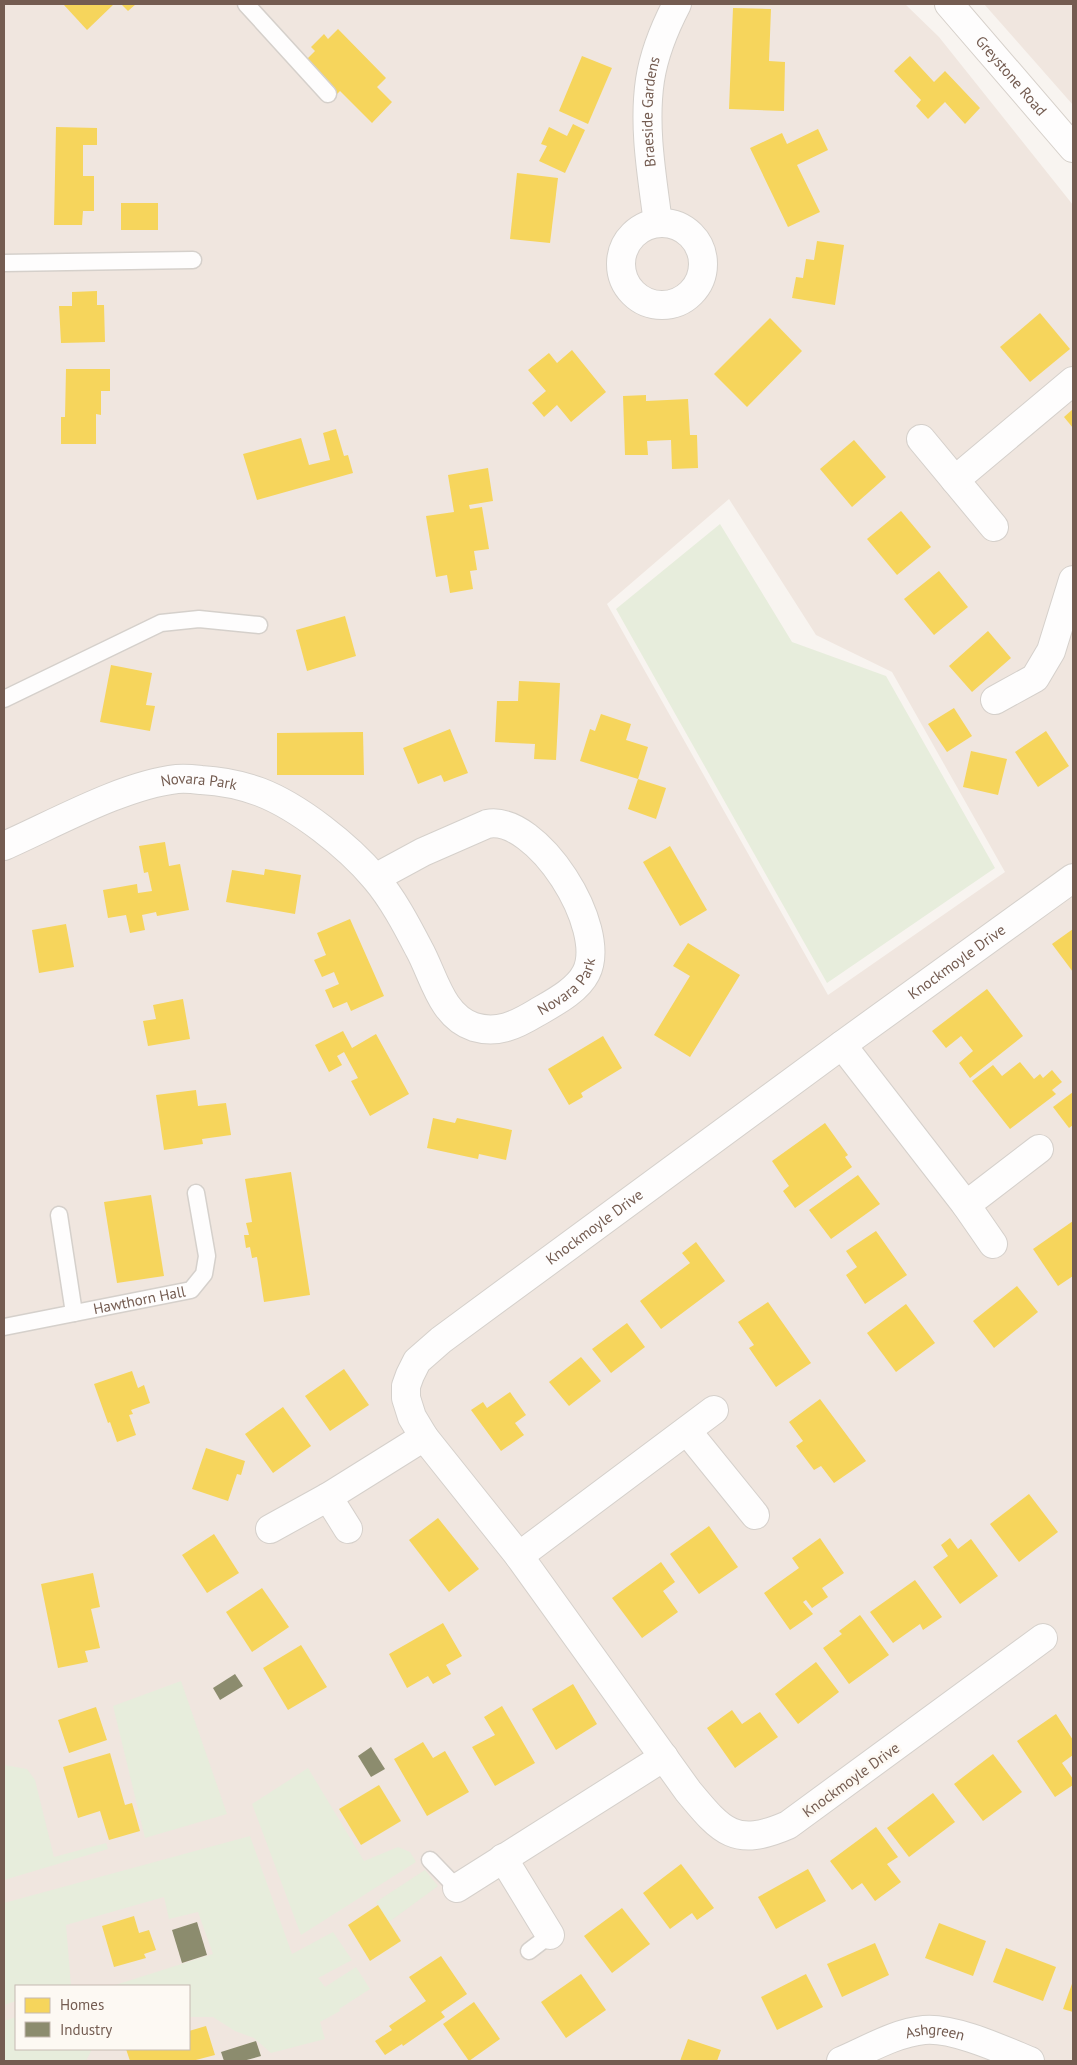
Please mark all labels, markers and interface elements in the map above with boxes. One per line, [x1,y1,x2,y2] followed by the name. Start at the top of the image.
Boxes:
[972,32,1051,120] street label: Greystone Road
[637,54,664,168] street label: Braeside Gardens
[159,768,240,794] street label: Novara Park
[904,920,1009,1003] street label: Knockmoyle Drive
[534,956,599,1019] street label: Novara Park
[542,1185,646,1269] street label: Knockmoyle Drive
[92,1281,188,1318] street label: Hawthorn Hall
[798,1738,903,1821] street label: Knockmoyle Drive
[15,1985,190,2050] legend
[60,1995,104,2014] text: Homes
[60,2020,112,2039] text: Industry
[903,2020,967,2045] street label: Ashgreen

